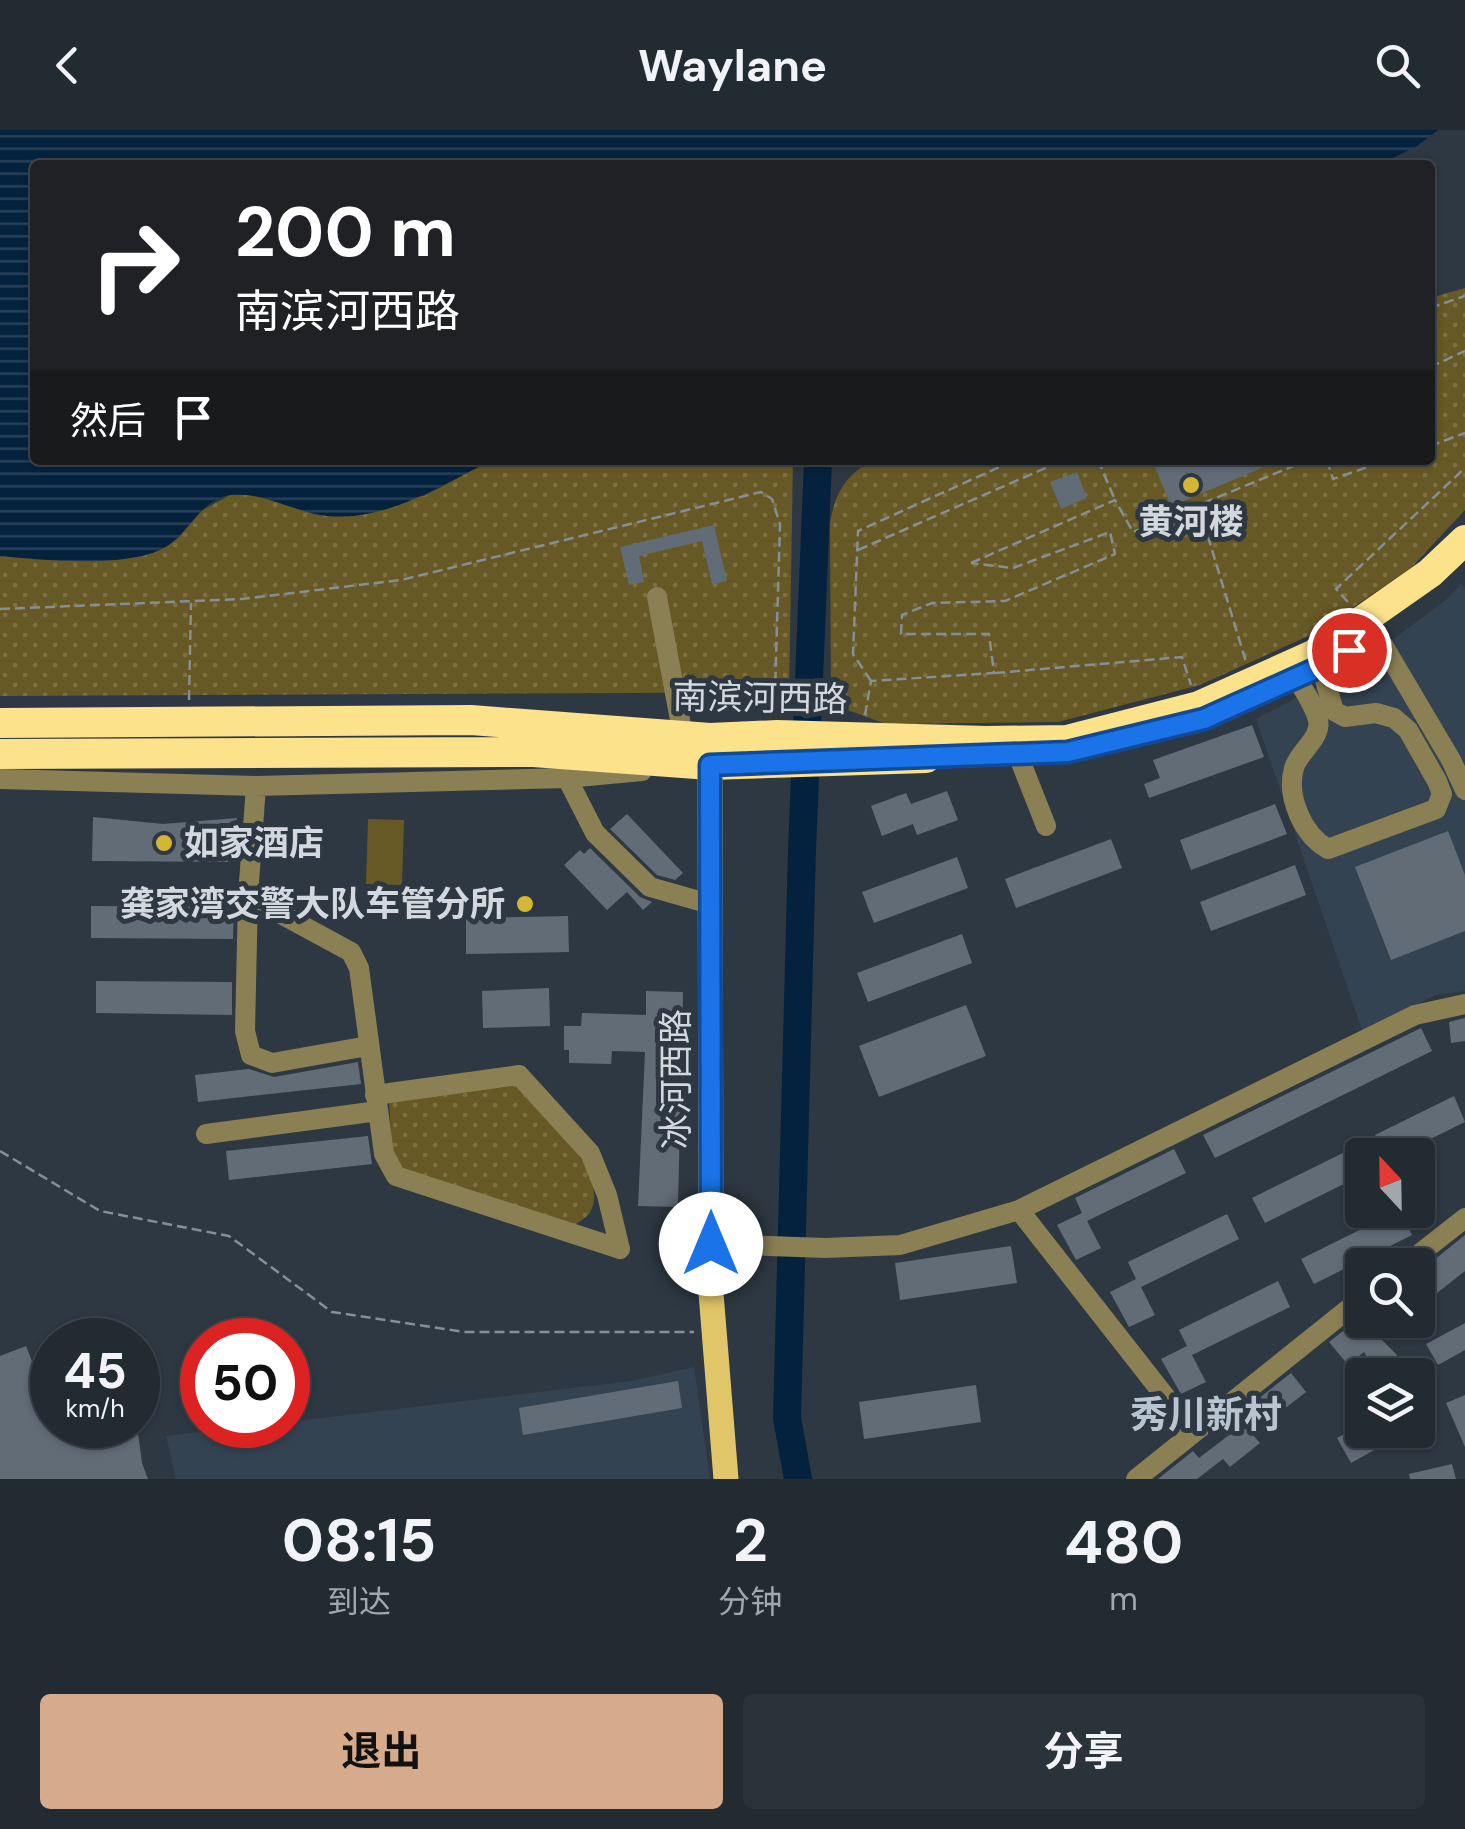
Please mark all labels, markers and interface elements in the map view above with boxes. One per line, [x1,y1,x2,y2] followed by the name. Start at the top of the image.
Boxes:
[638,36,827,95] text: Waylane
[40,38,95,93] icon: back
[1370,38,1425,93] icon: search
[235,187,456,278] text: 200 m
[70,200,200,330] icon: right
[235,282,460,341] text: 南滨河西路
[166,390,221,445] icon: arrive
[70,396,146,446] text: 然后
[1180,474,1202,496] marker: 黄河楼
[1138,499,1244,545] place label: 黄河楼
[1307,608,1392,693] pin
[1322,623,1377,678] icon: arrive
[672,673,848,723] street label: 南滨河西路
[184,820,324,866] place label: 如家酒店
[153,832,175,854] marker: 如家酒店
[120,881,505,927] place label: 龚家湾交警大队车管分所
[514,893,536,915] marker: 龚家湾交警大队车管分所
[653,1009,699,1149] street label: 冰河西路
[1345,1138,1435,1228] north arrow
[1345,1138,1435,1448] map controls
[659,1192,763,1296] position arrow
[1345,1248,1435,1338] button: search
[180,1318,310,1448] speed limit sign: 50
[63,1338,127,1404] text: 45
[1345,1358,1435,1448] button: layers
[1130,1390,1282,1440] district label: 秀川新村
[65,1392,125,1425] text: km/h
[282,1501,436,1580] text: 08:15
[733,1501,768,1580] text: 2
[1064,1503,1183,1582] text: 480
[1109,1578,1138,1620] text: m
[327,1581,391,1623] text: 到达
[718,1581,782,1623] text: 分钟
[40,1694,723,1809] button: 退出
[743,1694,1425,1809] button: 分享

